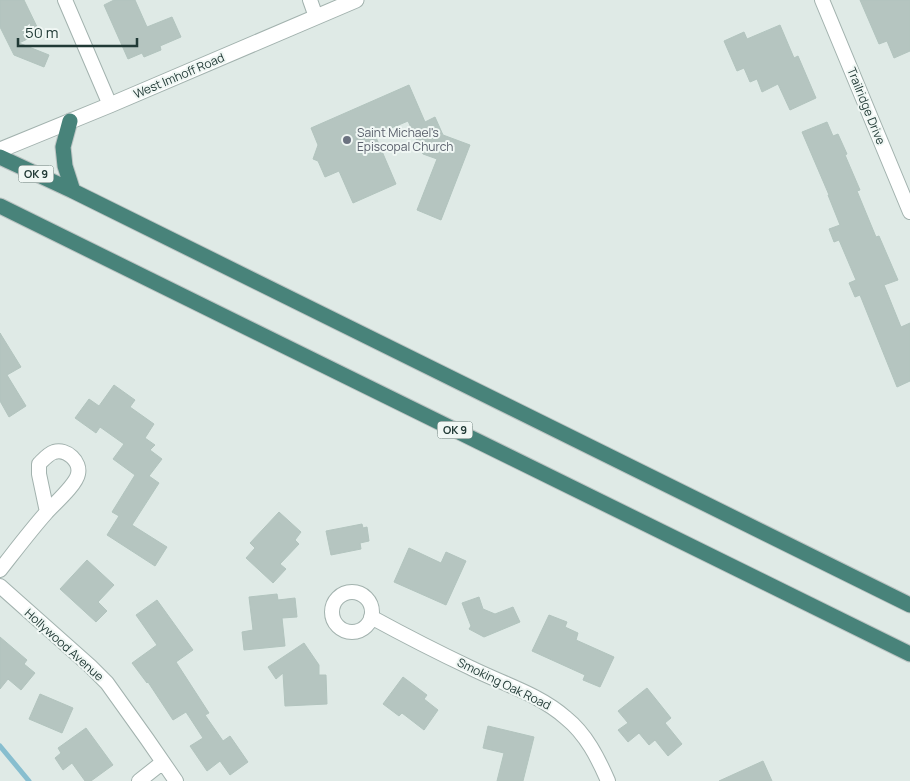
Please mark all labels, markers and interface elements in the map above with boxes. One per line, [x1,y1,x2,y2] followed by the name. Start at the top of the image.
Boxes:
[18,15,136,47] scale bar
[25,22,59,43] text: 50 m
[131,49,227,102] street label: West Imhoff Road
[843,65,890,147] street label: Trailridge Drive
[357,124,453,155] place label: Saint Michael's Episcopal Church
[341,134,353,146] marker: Saint Michael's Episcopal Church
[18,165,54,182] road number: OK 9
[438,422,472,438] road number: OK 9
[21,605,108,685] street label: Hollywood Avenue
[455,654,554,714] street label: Smoking Oak Road

